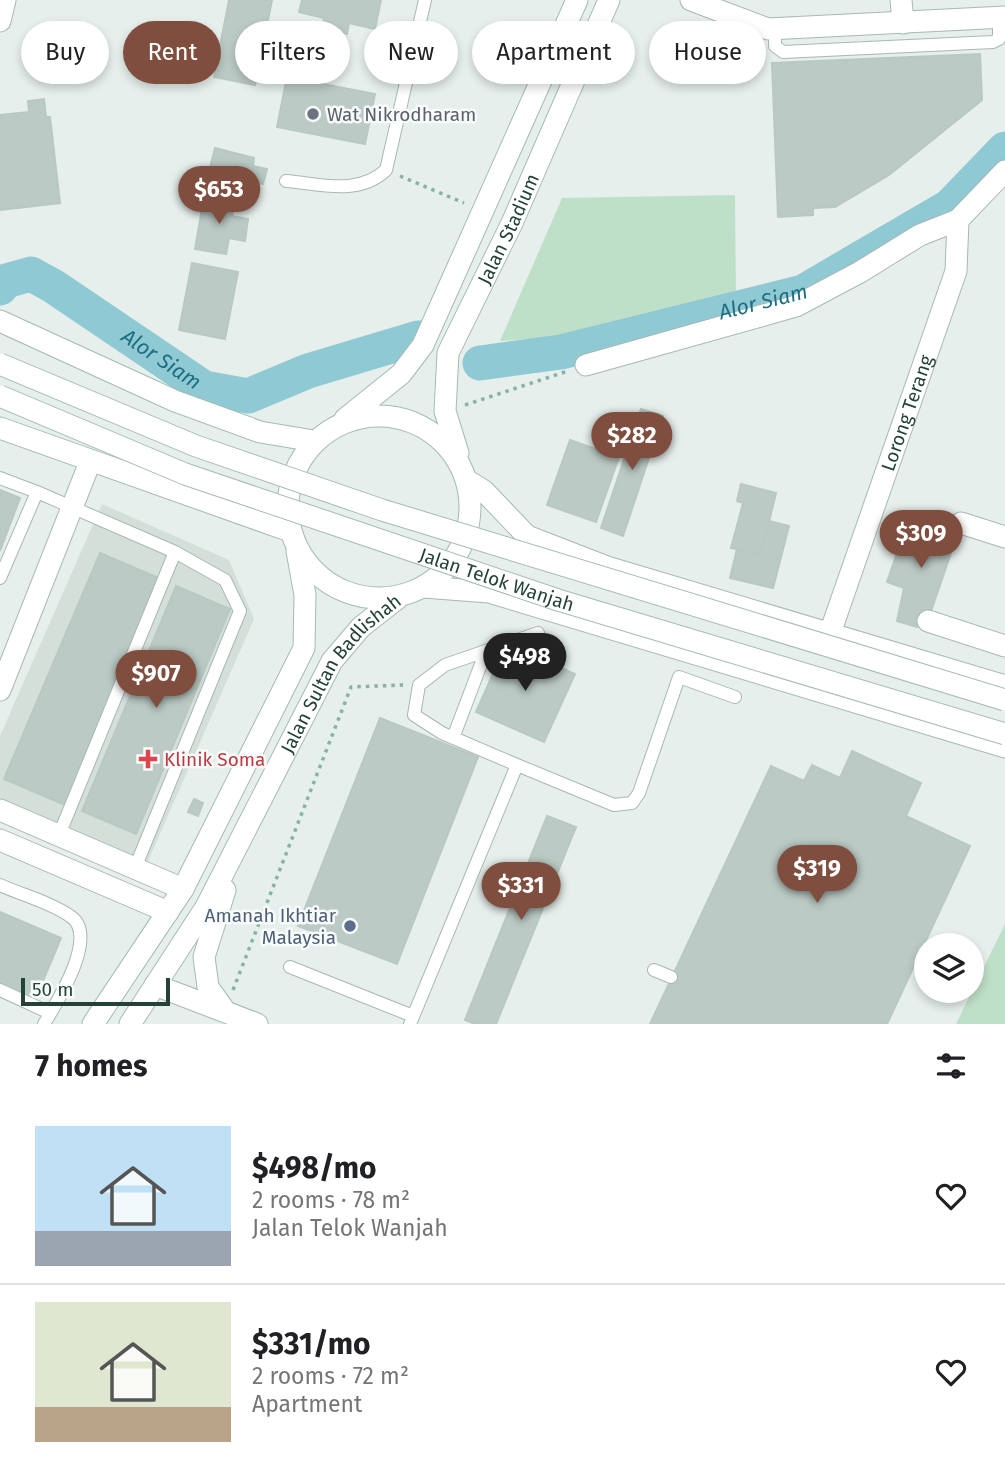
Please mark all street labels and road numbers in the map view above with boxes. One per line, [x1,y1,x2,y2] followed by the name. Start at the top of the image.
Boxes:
[472,170,544,288] street label: Jalan Stadium
[876,352,937,474] street label: Lorong Terang
[417,543,577,616] street label: Jalan Telok Wanjah
[275,589,405,757] street label: Jalan Sultan Badlishah

